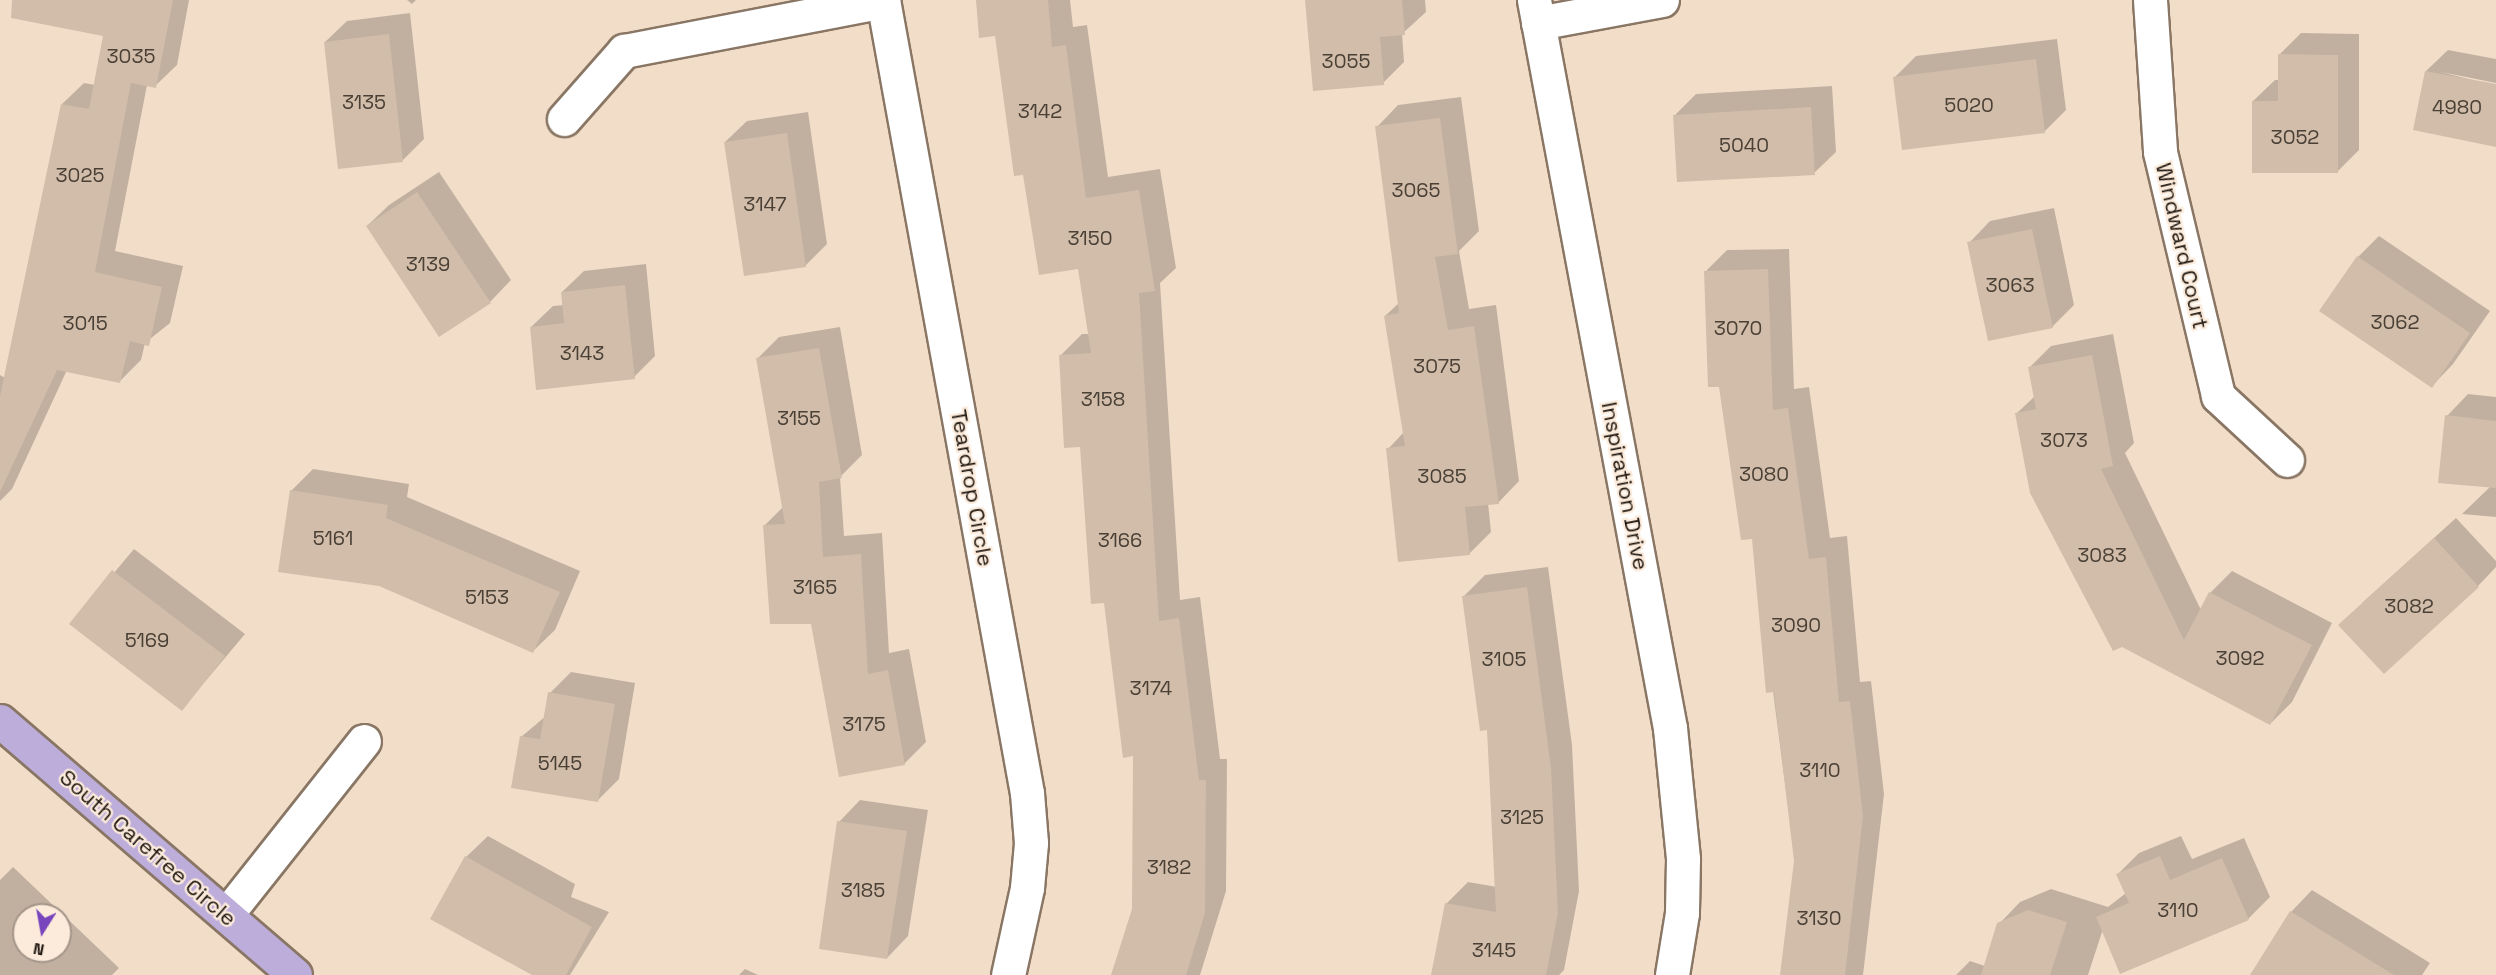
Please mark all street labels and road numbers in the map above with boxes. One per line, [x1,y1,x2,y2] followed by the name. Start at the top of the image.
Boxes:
[2150,160,2214,332] street label: Windward Court
[1596,400,1654,572] street label: Inspiration Drive
[945,408,999,568] street label: Teardrop Circle
[54,764,242,932] street label: South Carefree Circle

